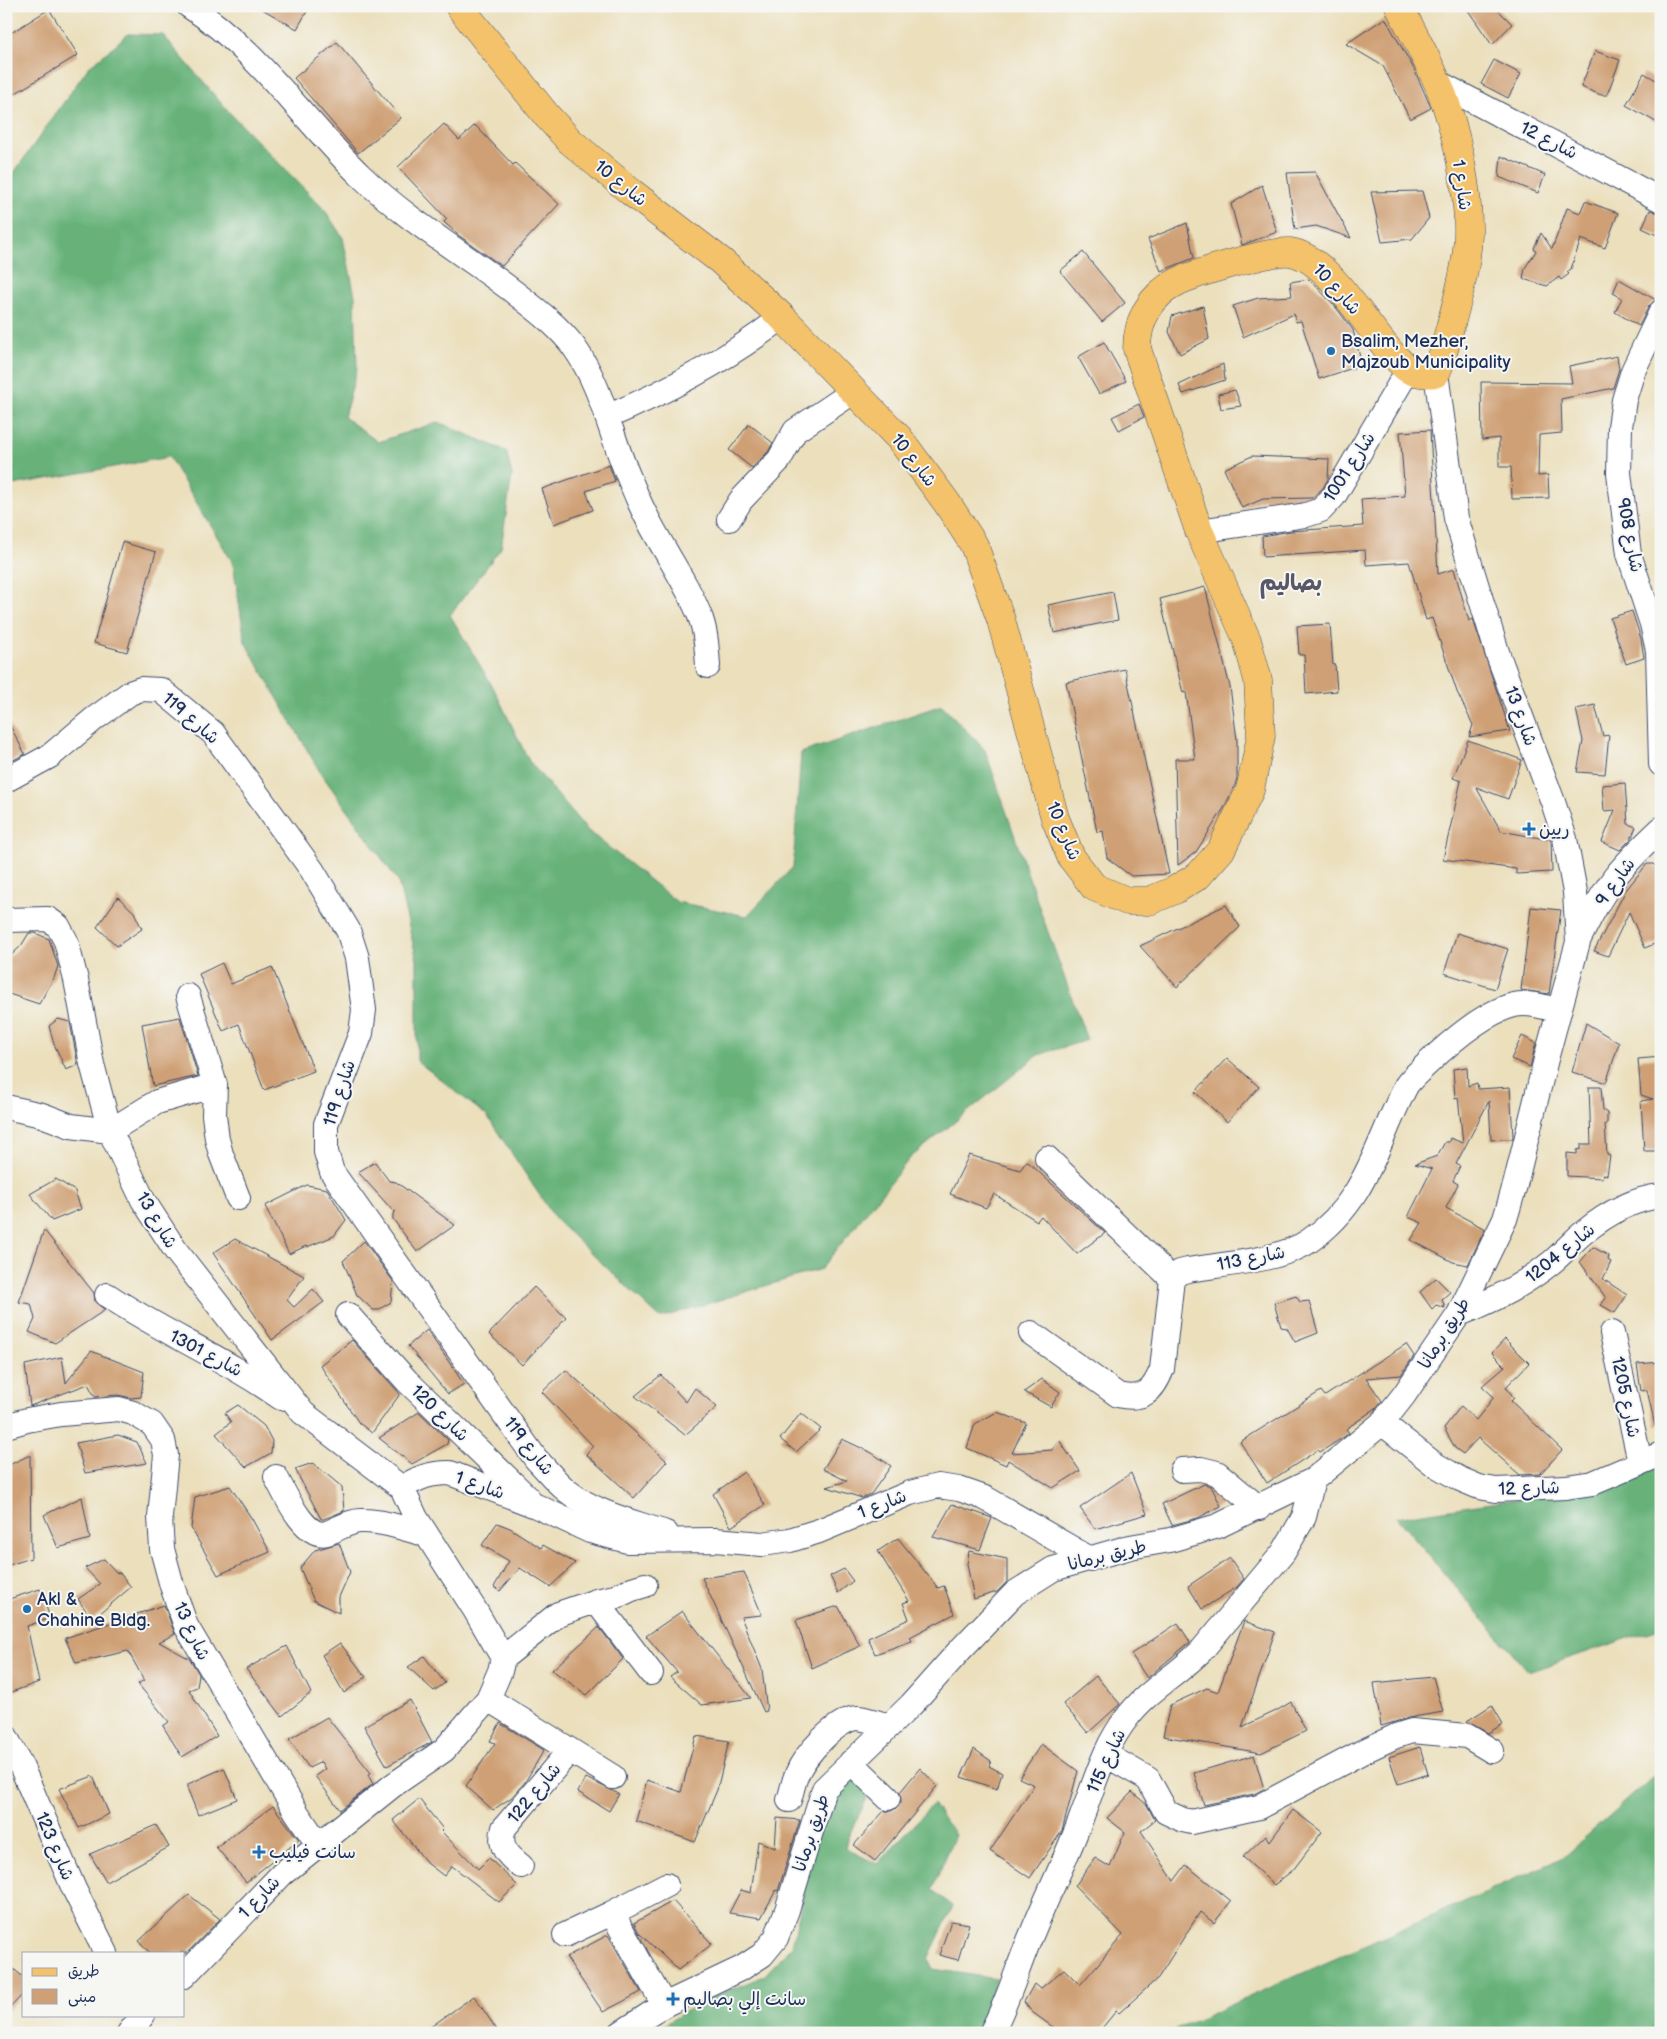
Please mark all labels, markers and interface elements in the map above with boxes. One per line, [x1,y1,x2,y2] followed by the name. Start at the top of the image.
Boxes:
[1516,117,1581,165] street label: شارع 12
[590,156,651,212] street label: شارع 10
[1447,158,1475,212] street label: شارع 1
[1308,260,1365,320] street label: شارع 10
[1341,331,1512,373] place label: Bsalim, Mezher, Majzoub Municipality
[1325,345,1337,357] marker: Bsalim, Mezher, Majzoub Municipality
[1319,428,1381,507] street label: شارع 1001
[886,430,941,492] street label: شارع 10
[1611,496,1647,574] street label: شارع 908
[1260,570,1322,599] district label: بصاليم
[1499,684,1541,749] street label: شارع 13
[157,688,223,749] street label: شارع 119
[1041,799,1085,864] street label: شارع 10
[1539,819,1570,840] place label: ريين
[1523,823,1535,835] marker: ريين
[1591,854,1641,911] street label: شارع 9
[319,1057,361,1129] street label: شارع 119
[131,1188,182,1253] street label: شارع 13
[1521,1219,1600,1288] street label: شارع 1204
[1215,1242,1287,1276] street label: شارع 113
[1414,1294,1475,1373] street label: طريق برمانا
[165,1326,246,1382] street label: شارع 1301
[1606,1355,1644,1440] street label: شارع 1205
[406,1381,473,1447] street label: شارع 120
[499,1413,558,1480] street label: شارع 119
[452,1467,507,1505] street label: شارع 1
[1498,1477,1560,1501] street label: شارع 12
[855,1486,910,1524] street label: شارع 1
[1066,1536,1149,1575] street label: طريق برمانا
[37,1589,150,1631] place label: Akl & Chahine Bldg.
[168,1599,214,1664] street label: شارع 13
[21,1603,33,1615] marker: Akl & Chahine Bldg.
[1083,1726,1131,1797] street label: شارع 115
[503,1759,566,1828] street label: شارع 122
[789,1792,834,1875] street label: طريق برمانا
[30,1809,78,1884] street label: شارع 123
[269,1842,356,1863] place label: سانت فيليب
[253,1846,265,1858] marker: سانت فيليب
[234,1872,285,1924] street label: شارع 1
[22,1952,185,2016] legend
[68,1962,100,1981] text: طريق
[68,1988,96,2007] text: مبنى
[683,1989,806,2015] place label: سانت إلي بصاليم
[667,1993,679,2005] marker: سانت إلي بصاليم

